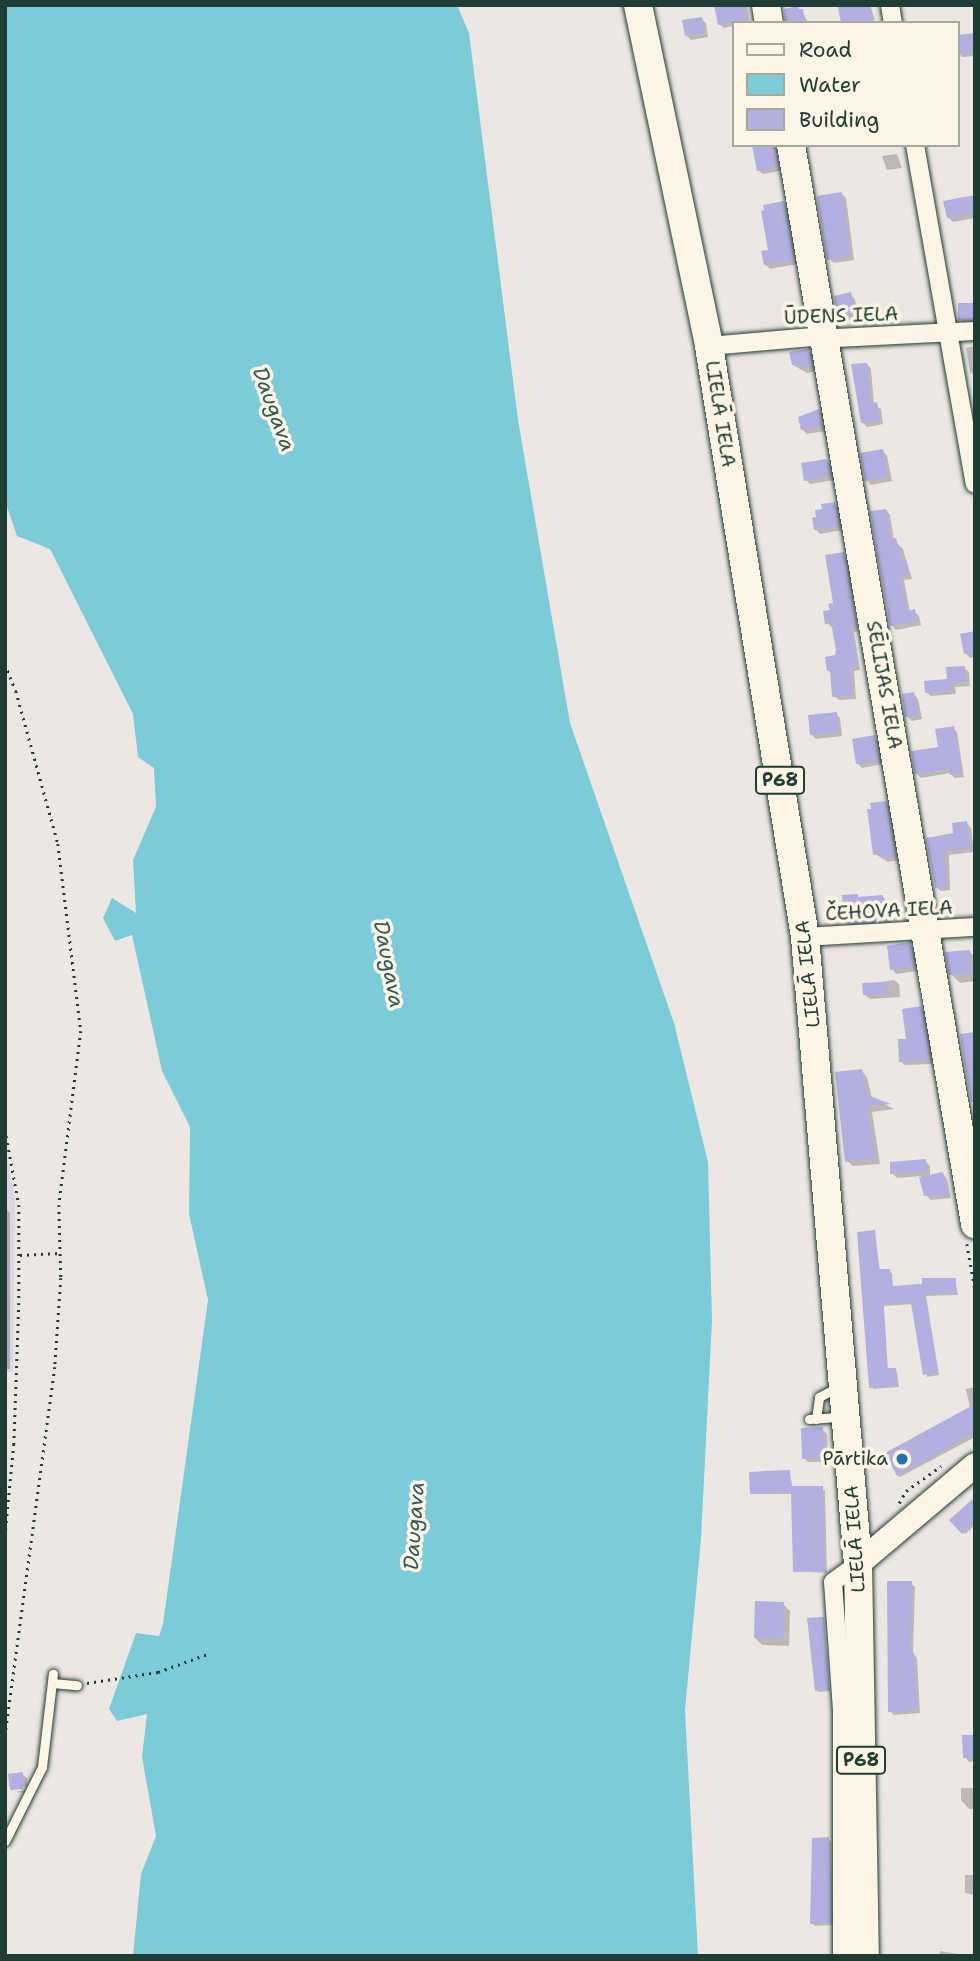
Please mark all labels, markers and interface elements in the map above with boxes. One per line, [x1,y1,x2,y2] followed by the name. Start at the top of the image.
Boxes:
[732,21,959,147] legend
[799,36,852,64] text: Road
[799,71,861,99] text: Water
[799,106,879,134] text: Building
[784,303,898,329] street label: ŪDENS IELA
[700,359,740,469] street label: LIELĀ IELA
[247,363,301,455] water label: Daugava
[861,619,907,751] street label: SĒLIJAS IELA
[754,766,806,794] road number: P68
[825,896,953,926] street label: ČEHOVA IELA
[368,918,410,1010] water label: Daugava
[791,919,825,1029] street label: LIELĀ IELA
[822,1448,888,1470] place label: Pārtika
[894,1451,910,1467] marker: Pārtika
[398,1481,430,1571] water label: Daugava
[840,1485,870,1593] street label: LIELĀ IELA
[835,1745,887,1774] road number: P68

